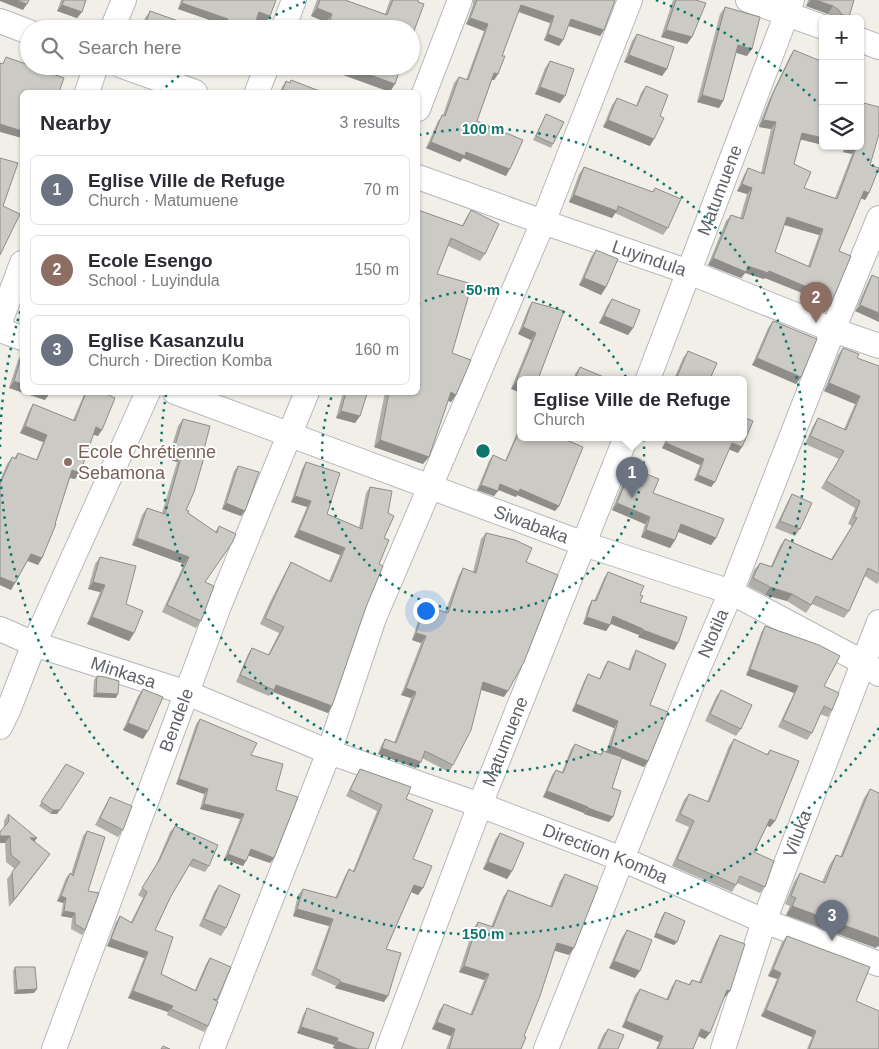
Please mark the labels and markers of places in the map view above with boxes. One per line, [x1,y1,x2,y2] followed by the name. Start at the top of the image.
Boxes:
[800,282,832,323] pin: 2
[78,442,216,483] place label: Ecole Chrétienne Sebamona
[474,442,492,460] centre of rings
[62,456,74,468] marker: Ecole Chrétienne Sebamona
[616,457,648,498] pin: 1
[816,900,848,941] pin: 3

